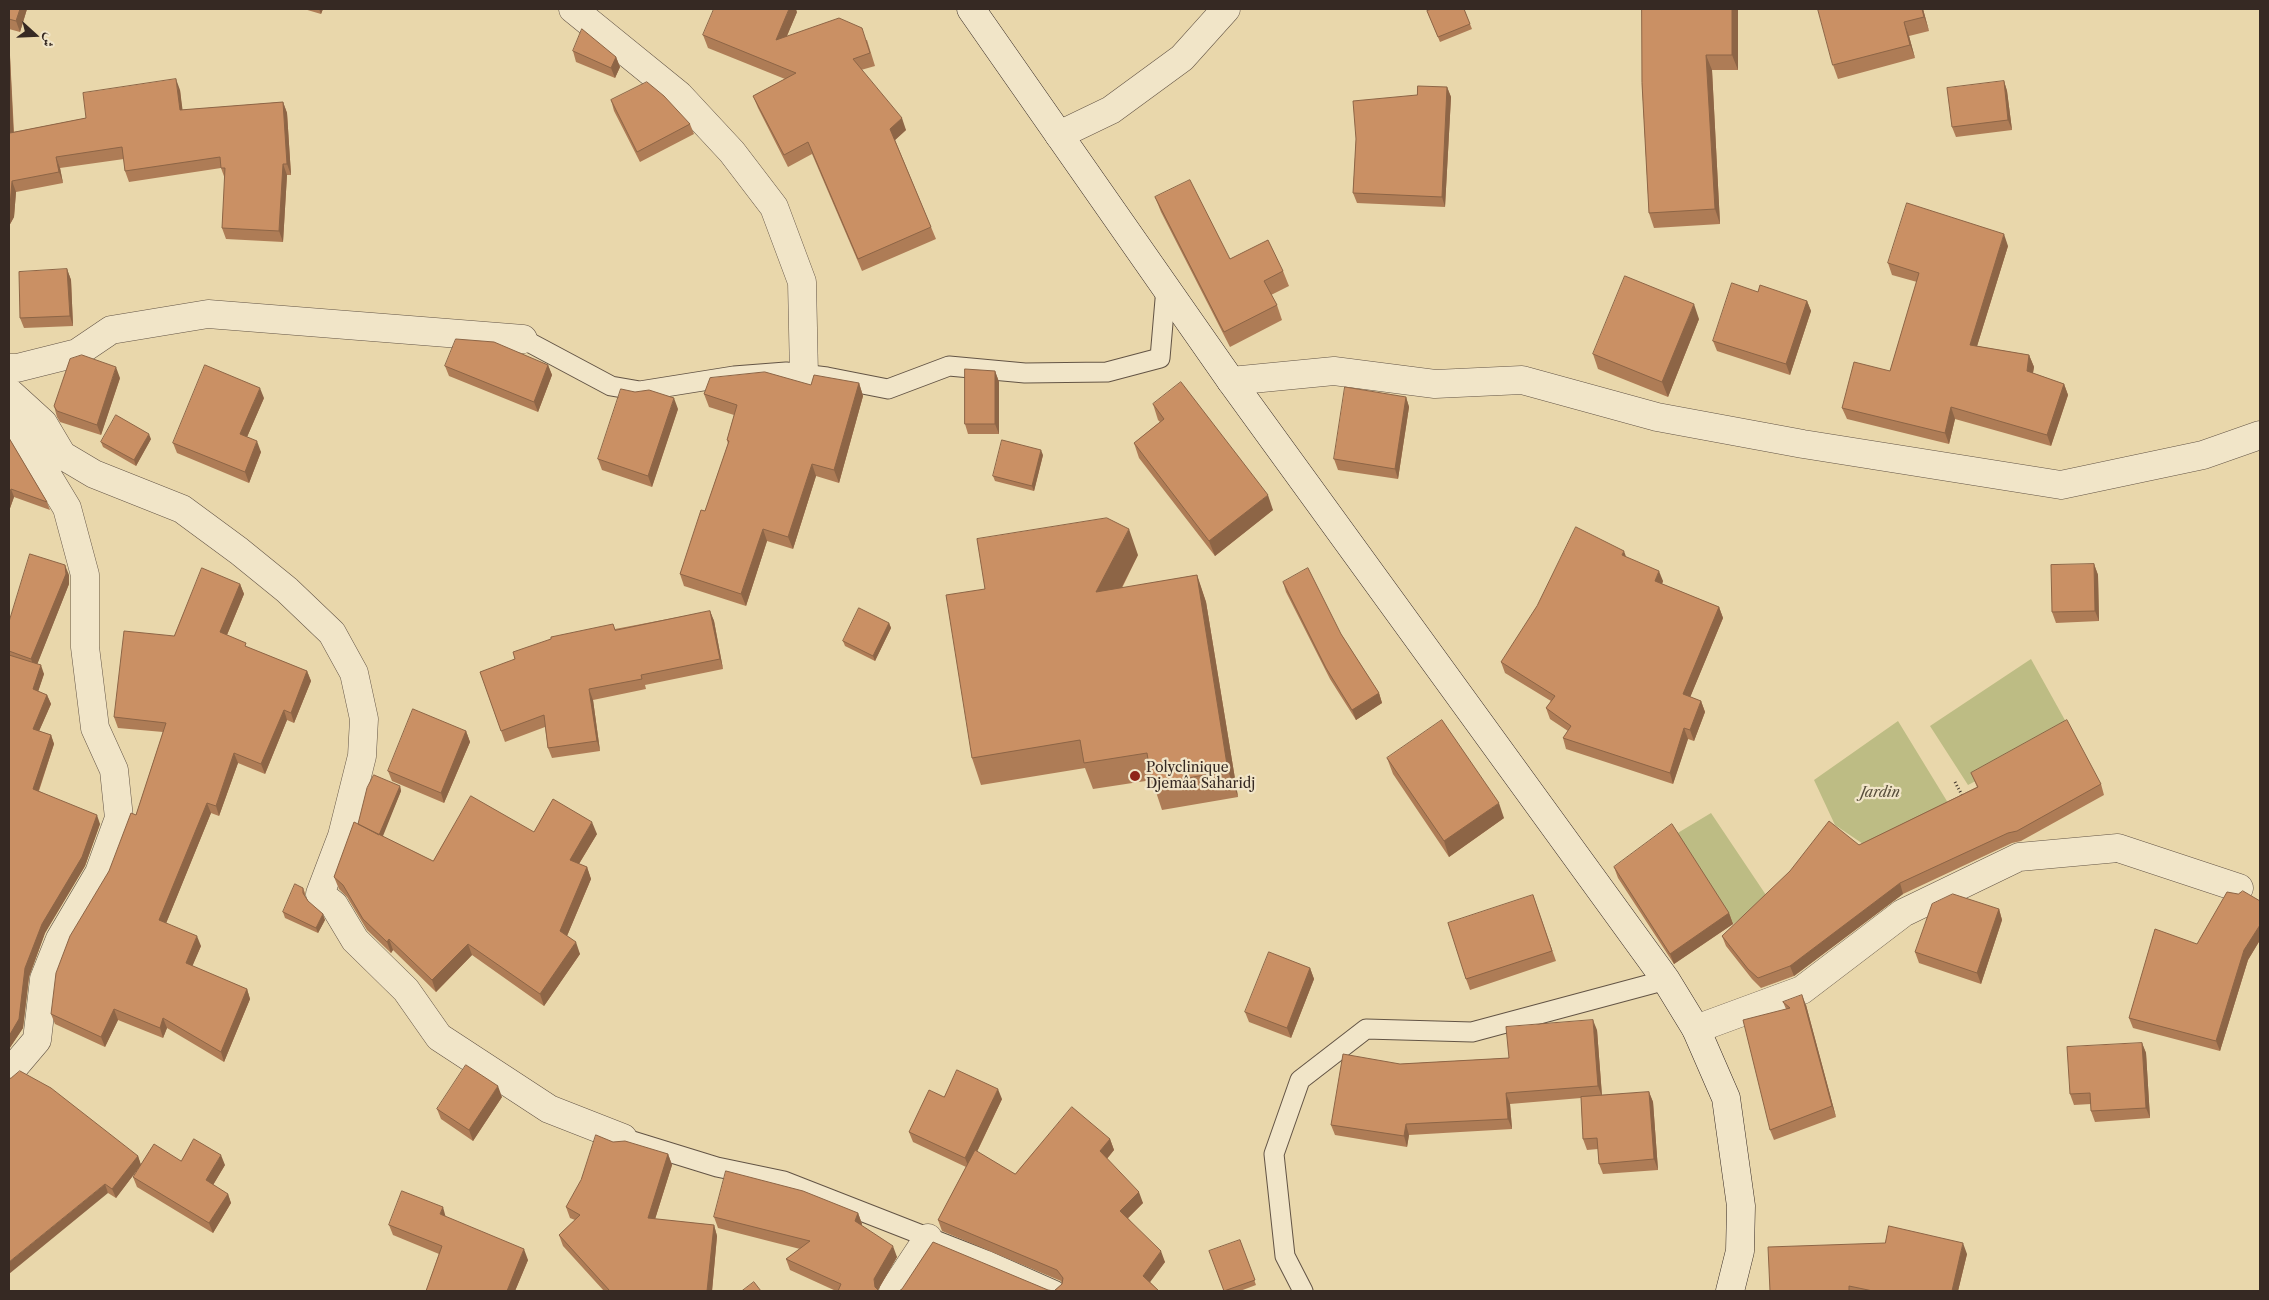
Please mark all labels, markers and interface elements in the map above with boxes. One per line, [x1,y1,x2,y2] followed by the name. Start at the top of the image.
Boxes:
[10,10,60,60] north arrow
[38,31,60,50] text: ش
[1146,760,1255,792] place label: Polyclinique Djemâa Saharidj
[1128,769,1142,783] marker: Polyclinique Djemâa Saharidj
[1860,785,1900,801] park label: Jardin

